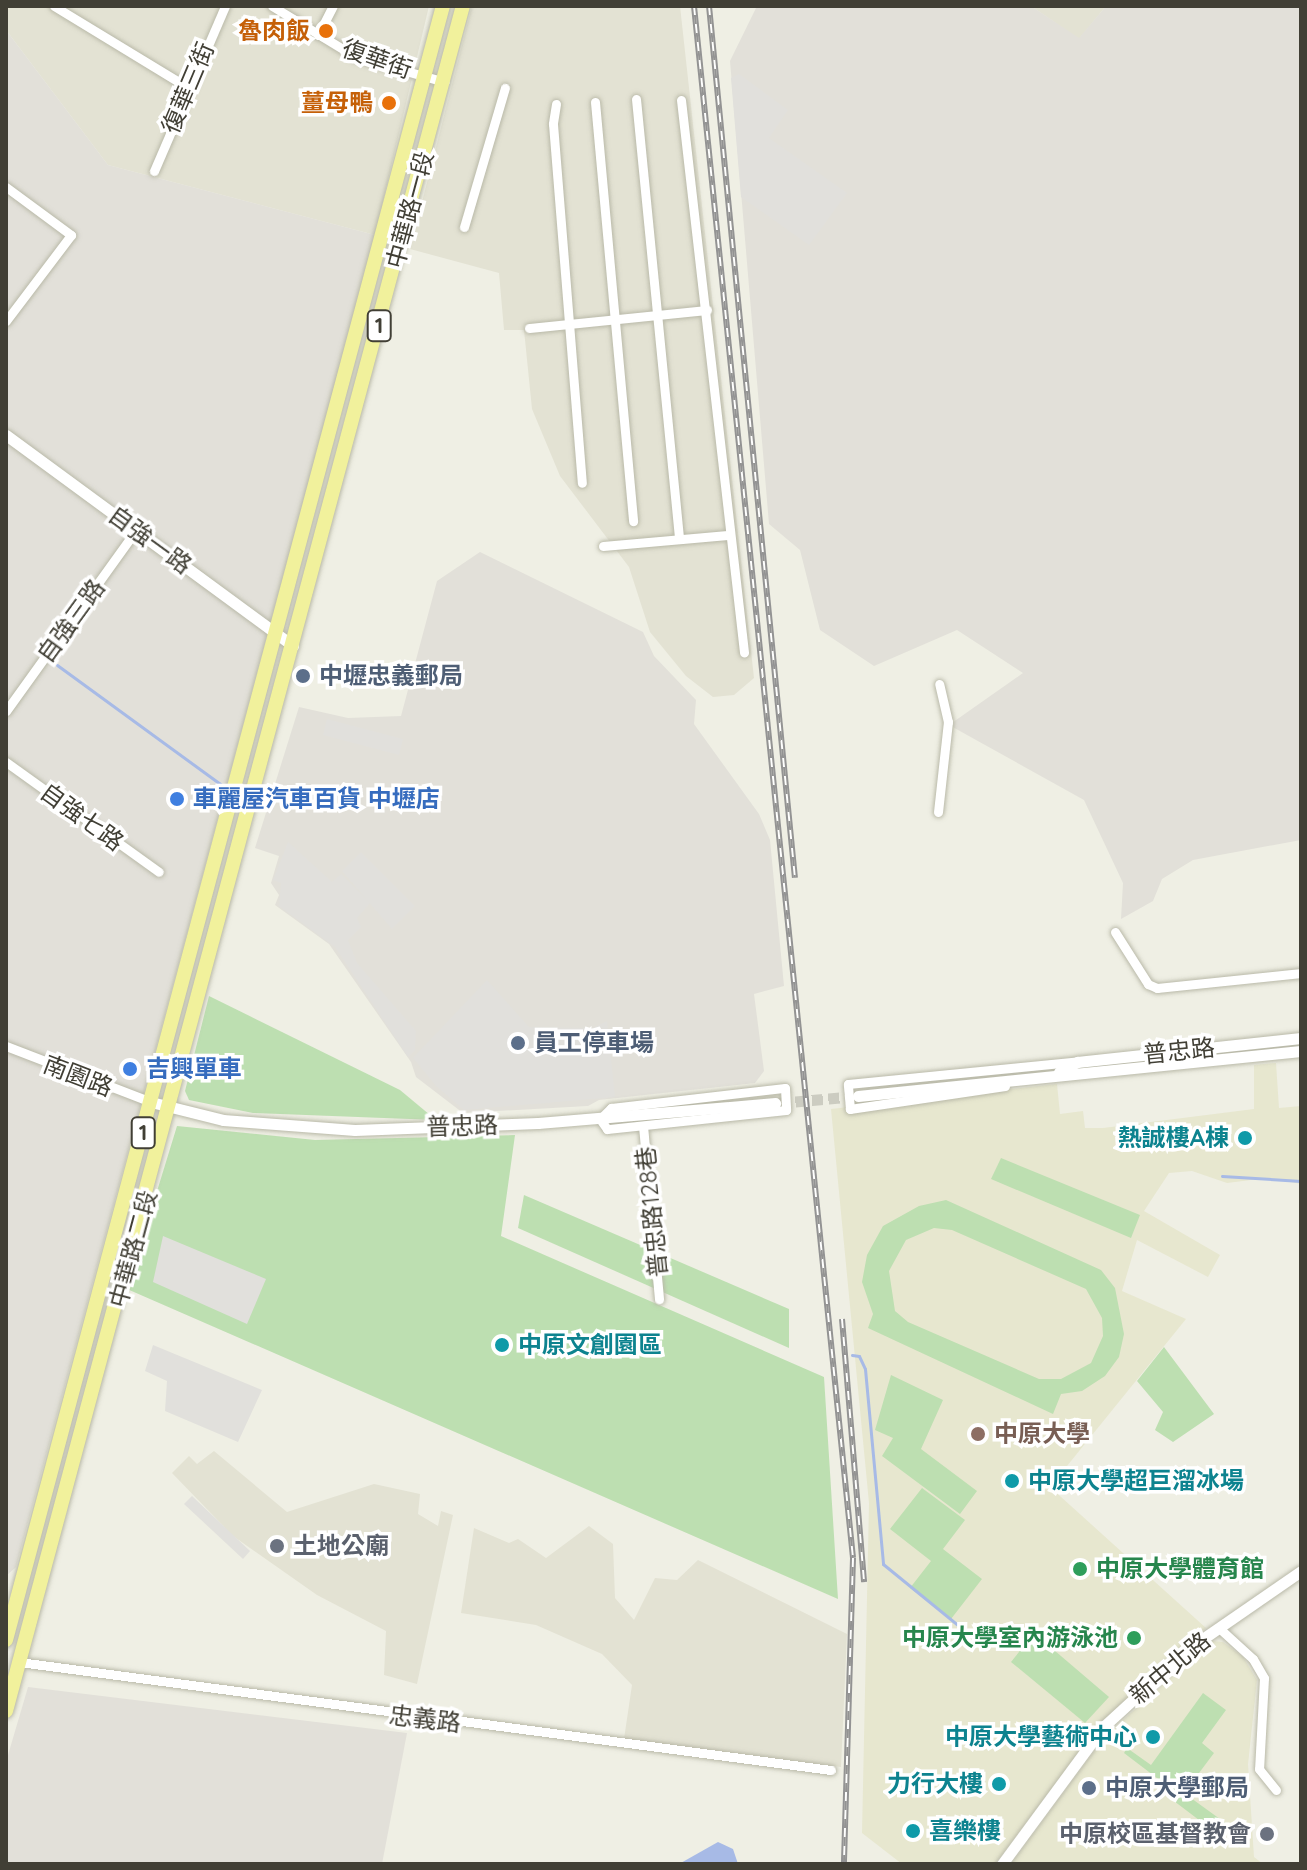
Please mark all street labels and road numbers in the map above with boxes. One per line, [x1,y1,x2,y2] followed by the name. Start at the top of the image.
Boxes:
[338,34,416,84] street label: 復華街
[156,38,220,138] street label: 復華三街
[381,148,439,272] street label: 中華路一段
[365,308,393,344] road number: 1
[103,500,197,580] street label: 自強一路
[31,574,111,668] street label: 自強三路
[35,777,129,857] street label: 自強七路
[1142,1033,1216,1069] street label: 普忠路
[39,1050,117,1102] street label: 南園路
[426,1110,498,1142] street label: 普忠路
[129,1115,157,1151] road number: 1
[631,1145,673,1279] street label: 普忠路128巷
[104,1187,162,1311] street label: 中華路二段
[1124,1626,1216,1710] street label: 新中北路
[388,1700,462,1738] street label: 忠義路

